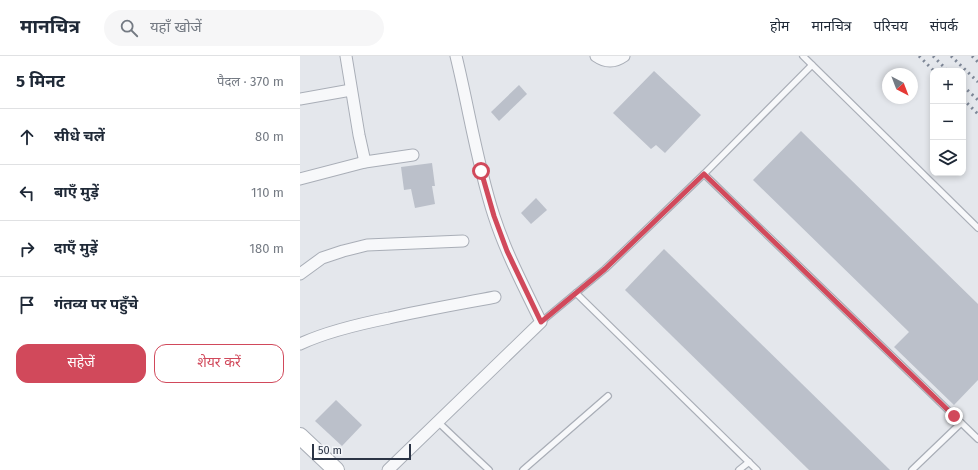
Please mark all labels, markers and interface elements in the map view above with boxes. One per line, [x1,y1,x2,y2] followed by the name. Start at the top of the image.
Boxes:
[104,10,384,46] search box
[20,15,80,38] text: मानचित्र
[118,17,140,39] icon: search
[150,18,202,36] text: यहाँ खोजें
[770,18,789,35] text: होम
[811,18,852,35] text: मानचित्र
[874,18,908,35] text: परिचय
[930,18,958,35] text: संपर्क
[882,68,918,104] north arrow
[930,68,966,176] map controls
[930,68,966,104] button: +
[16,71,65,92] text: 5 मिनट
[217,74,284,89] text: पैदल · 370 m
[930,104,966,140] button: −
[16,126,38,148] icon: ahead
[54,127,105,145] text: सीधे चलें
[255,129,284,144] text: 80 m
[930,140,966,176] button: layers
[472,162,490,180] route start
[16,182,38,204] icon: left
[54,183,99,201] text: बाएँ मुड़ें
[251,185,284,200] text: 110 m
[16,238,38,260] icon: right
[54,239,98,257] text: दाएँ मुड़ें
[249,241,284,256] text: 180 m
[16,294,38,316] icon: arrive
[54,295,138,313] text: गंतव्य पर पहुँचे
[16,344,146,383] button: सहेजें
[154,344,284,383] button: शेयर करें
[945,407,963,425] route end
[312,442,411,461] scale bar
[318,444,342,457] text: 50 m

